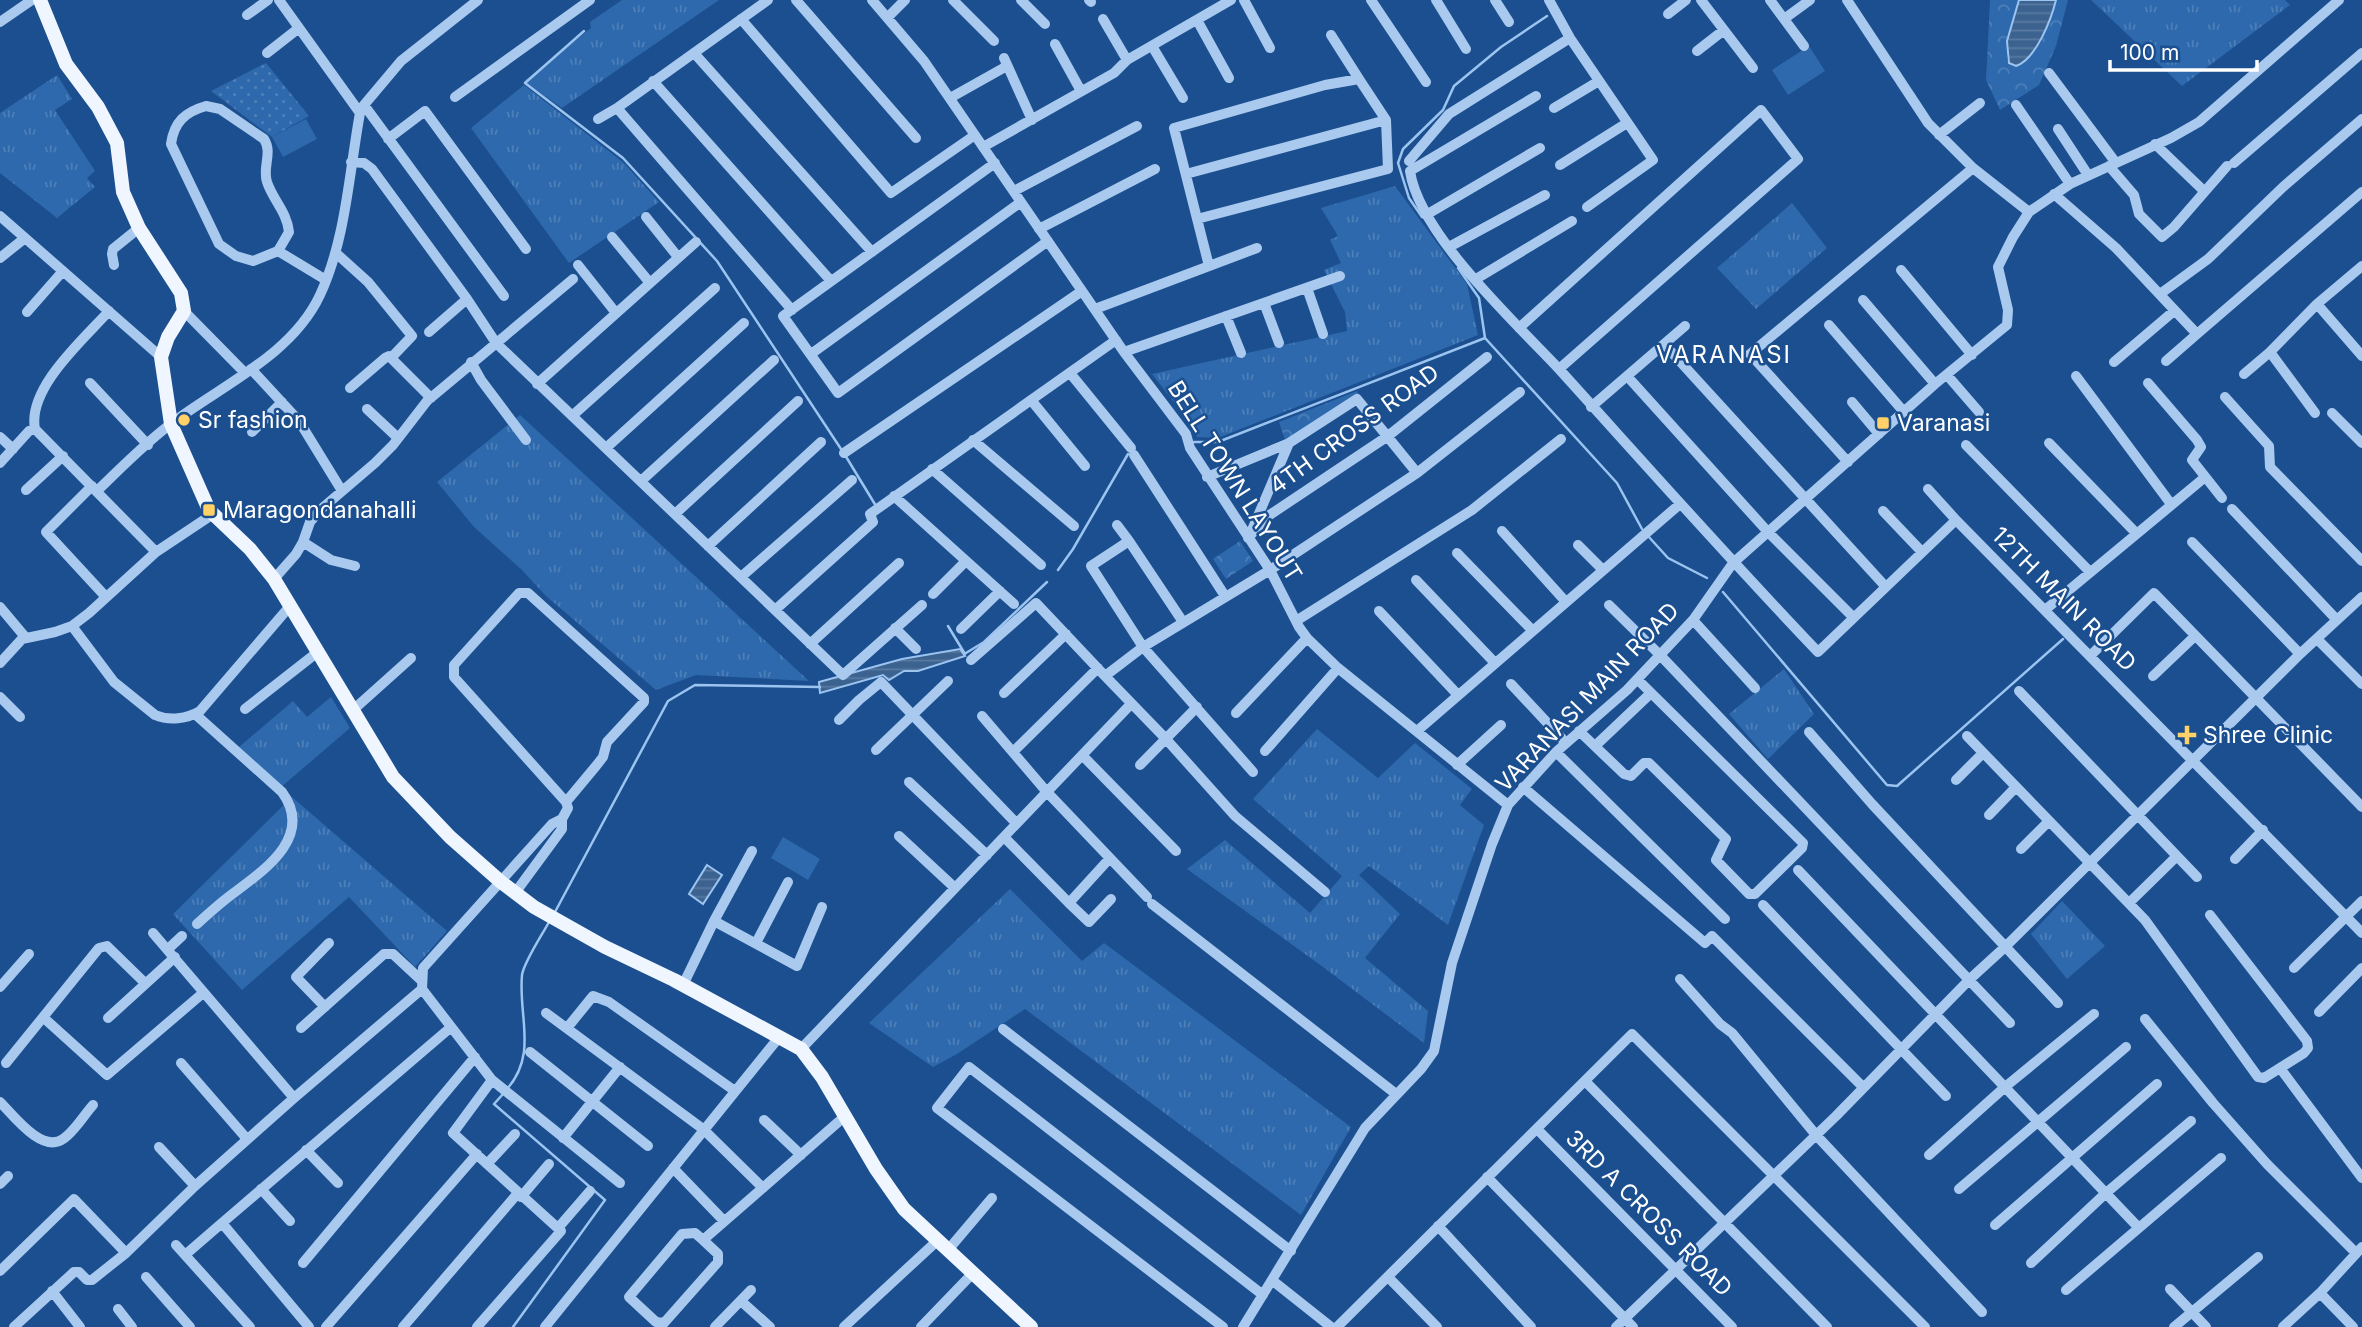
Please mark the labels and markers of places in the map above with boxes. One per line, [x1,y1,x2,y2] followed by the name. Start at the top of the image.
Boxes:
[198,406,308,434] place label: Sr fashion
[1897,409,1990,437] place label: Varanasi
[176,412,192,428] marker: Sr fashion
[1875,415,1891,431] marker: Varanasi
[223,496,416,524] place label: Maragondanahalli
[201,502,217,518] marker: Maragondanahalli
[2203,721,2333,749] place label: Shree Clinic
[2177,725,2197,745] marker: Shree Clinic

